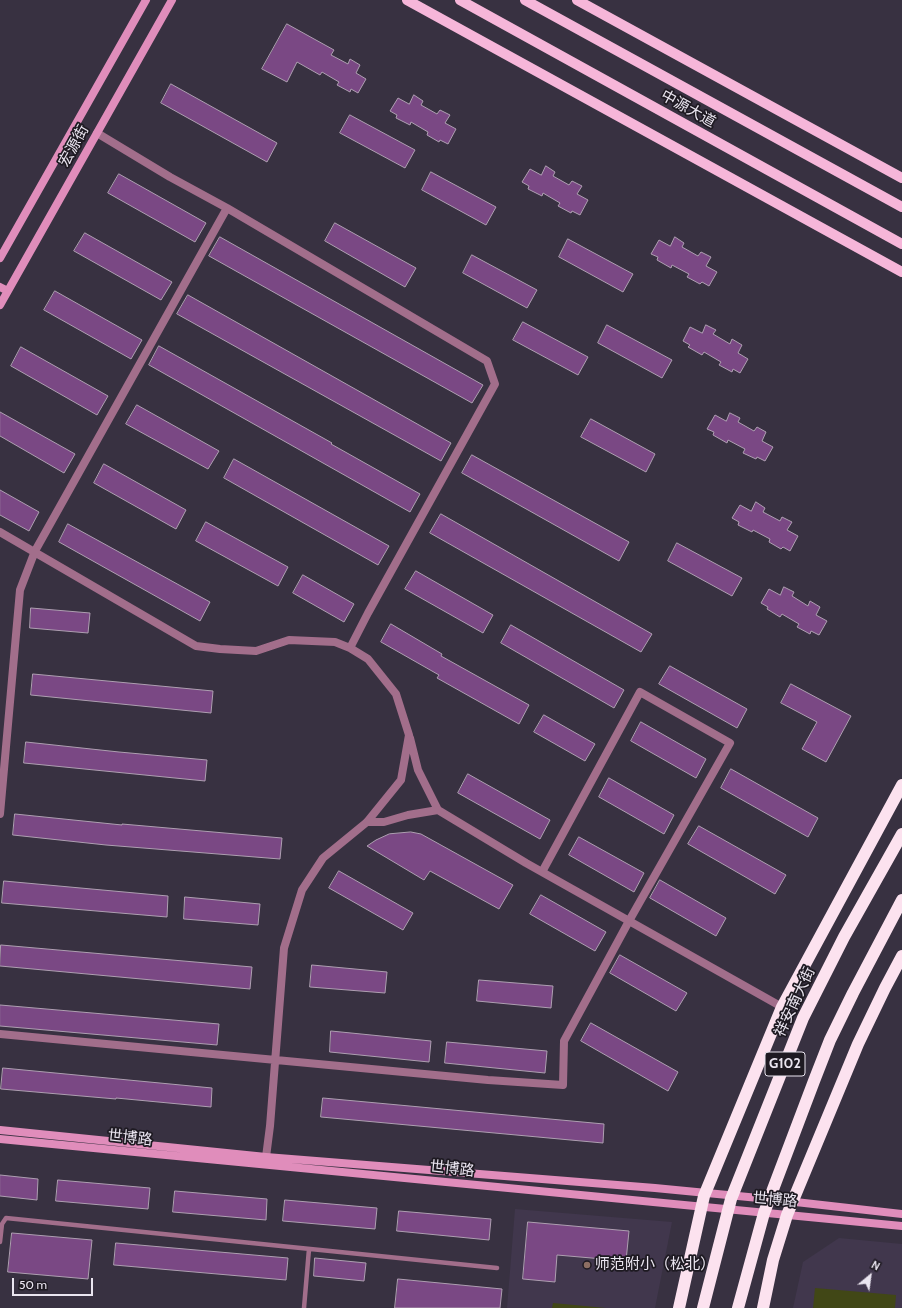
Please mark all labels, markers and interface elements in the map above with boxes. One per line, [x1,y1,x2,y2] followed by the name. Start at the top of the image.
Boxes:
[657,87,719,131] street label: 中源大道
[55,122,93,170] street label: 宏源街
[771,964,819,1040] street label: 祥安南大街
[765,1052,805,1076] road number: G102
[107,1127,153,1149] street label: 世博路
[429,1158,475,1180] street label: 世博路
[752,1189,798,1211] street label: 世博路
[595,1256,715,1274] place label: 师范附小（松北）
[850,1256,890,1296] north arrow
[869,1257,883,1274] text: N
[582,1260,592,1270] marker: 师范附小（松北）
[14,1270,95,1296] scale bar
[19,1277,47,1292] text: 50 m

